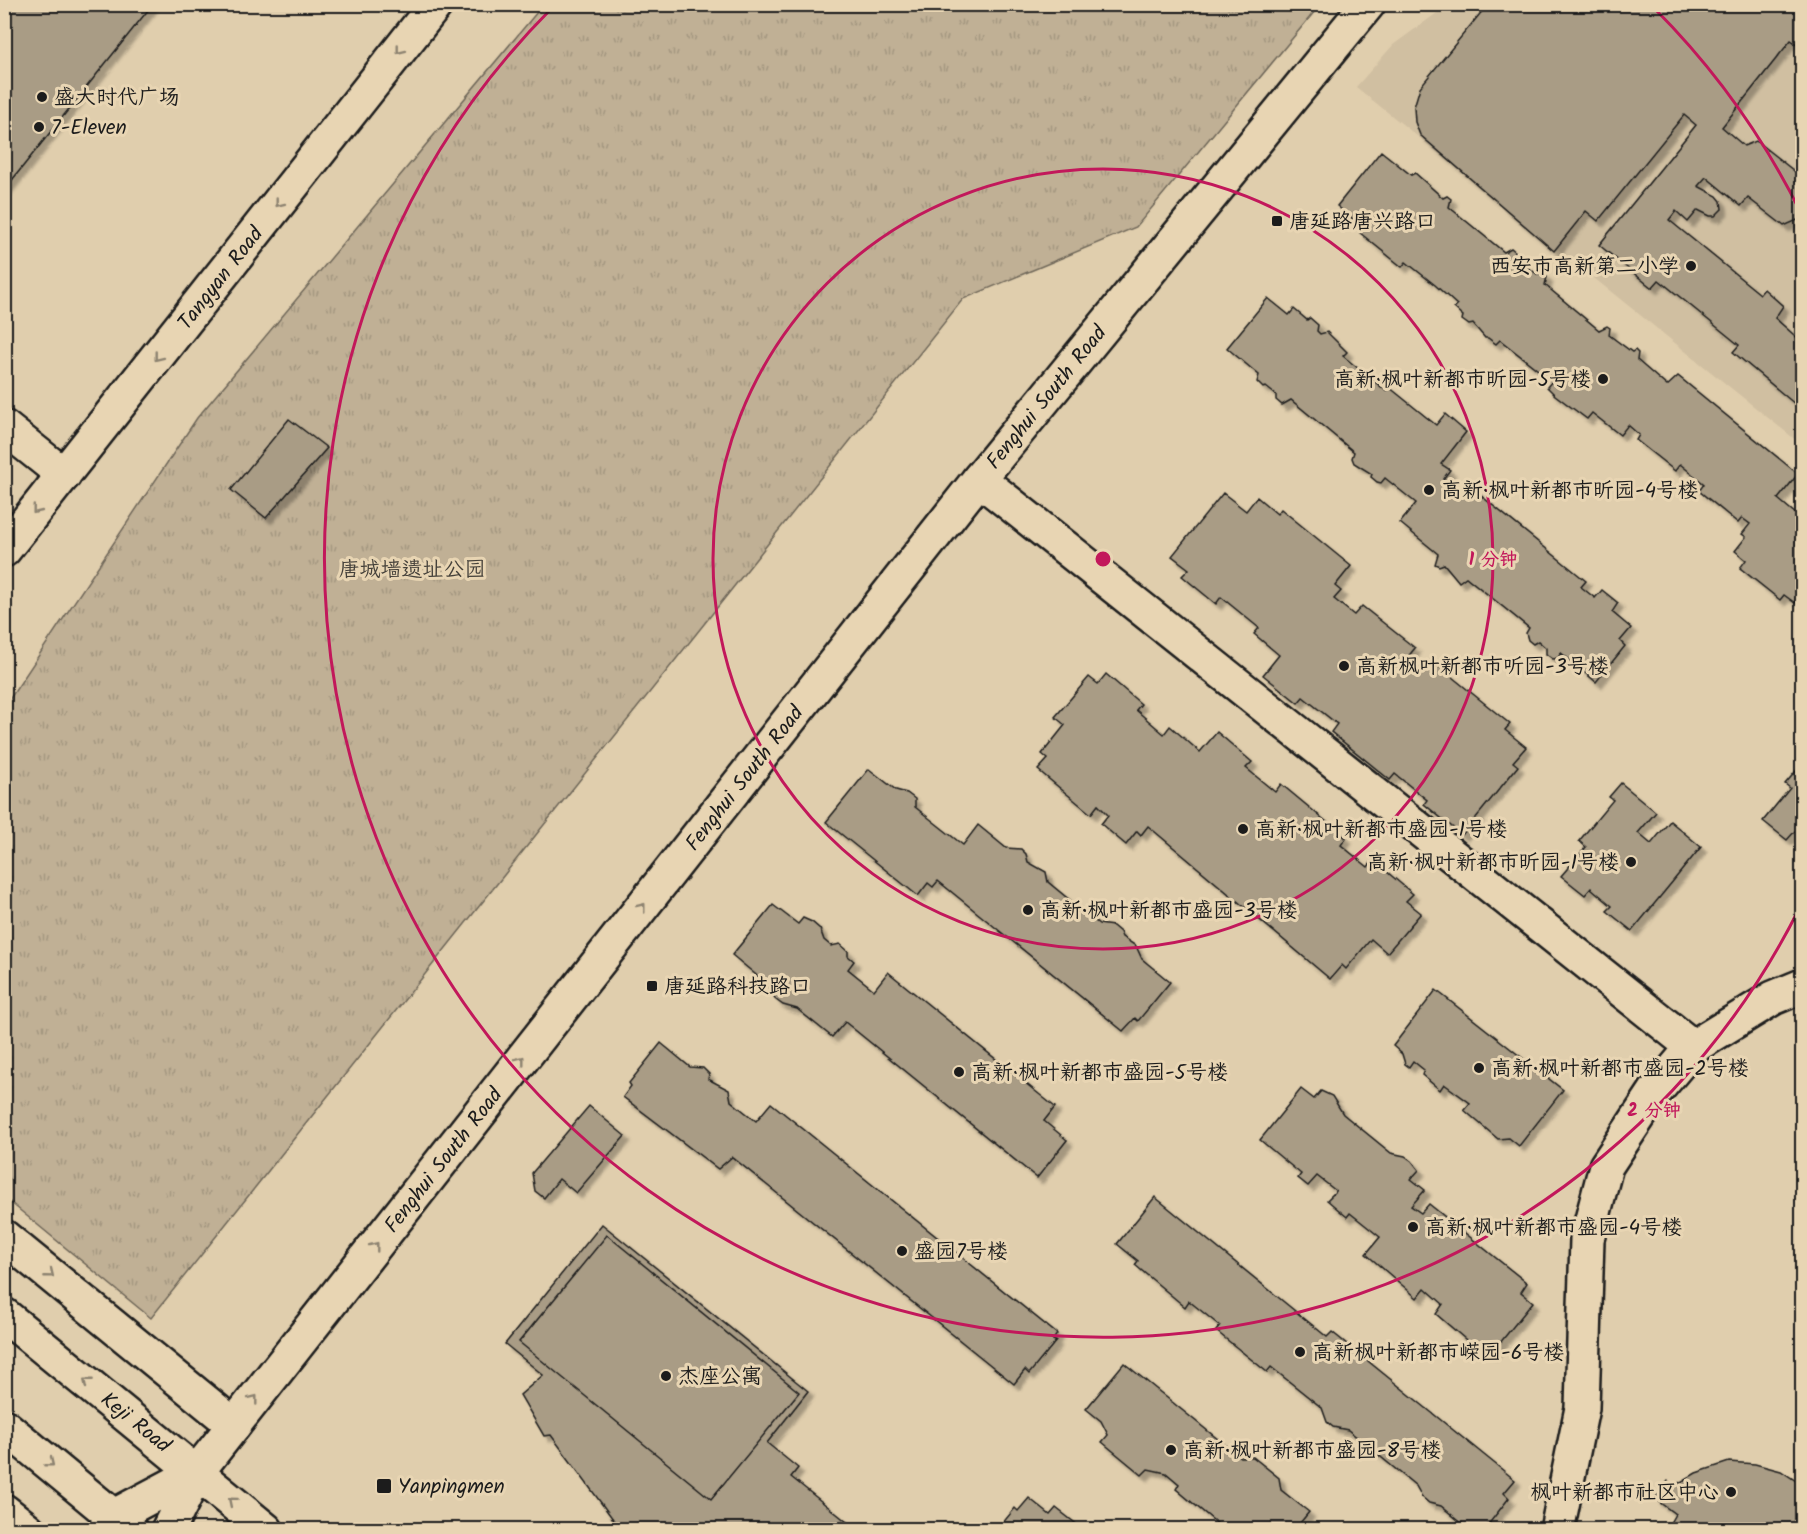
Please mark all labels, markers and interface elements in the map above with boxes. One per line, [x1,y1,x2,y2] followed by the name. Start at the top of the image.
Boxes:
[396,44,407,55] one-way arrow
[54,82,180,115] place label: 盛大时代广场
[35,90,49,104] marker: 盛大时代广场
[51,112,127,145] place label: 7-Eleven
[32,120,46,134] marker: 7-Eleven
[275,197,286,208] one-way arrow
[1289,206,1436,239] place label: 唐延路唐兴路口
[1270,214,1284,228] marker: 唐延路唐兴路口
[170,220,273,338] street label: Tangyan Road
[1490,251,1679,284] place label: 西安市高新第二小学
[1684,259,1698,273] marker: 西安市高新第二小学
[979,318,1116,477] street label: Fenghui South Road
[155,350,166,361] one-way arrow
[1334,364,1591,397] place label: 高新·枫叶新都市昕园-5号楼
[1596,372,1610,386] marker: 高新·枫叶新都市昕园-5号楼
[1441,475,1698,508] place label: 高新·枫叶新都市昕园-4号楼
[1422,483,1436,497] marker: 高新·枫叶新都市昕园-4号楼
[33,503,44,514] one-way arrow
[1469,546,1517,575] text: 1 分钟
[1093,549,1113,569] centre of rings
[339,554,486,587] park label: 唐城墙遗址公园
[1356,651,1609,684] place label: 高新枫叶新都市听园-3号楼
[1337,659,1351,673] marker: 高新枫叶新都市听园-3号楼
[678,699,813,859] street label: Fenghui South Road
[1255,814,1507,847] place label: 高新·枫叶新都市盛园-1号楼
[1236,822,1250,836] marker: 高新·枫叶新都市盛园-1号楼
[1367,847,1619,880] place label: 高新·枫叶新都市昕园-1号楼
[1624,855,1638,869] marker: 高新·枫叶新都市昕园-1号楼
[1040,895,1298,928] place label: 高新·枫叶新都市盛园-3号楼
[635,903,646,914] one-way arrow
[1021,903,1035,917] marker: 高新·枫叶新都市盛园-3号楼
[664,971,811,1004] place label: 唐延路科技路口
[645,979,659,993] marker: 唐延路科技路口
[1491,1053,1749,1086] place label: 高新·枫叶新都市盛园-2号楼
[514,1056,525,1067] one-way arrow
[971,1057,1228,1090] place label: 高新·枫叶新都市盛园-5号楼
[1472,1061,1486,1075] marker: 高新·枫叶新都市盛园-2号楼
[952,1065,966,1079] marker: 高新·枫叶新都市盛园-5号楼
[377,1081,512,1241] street label: Fenghui South Road
[1627,1097,1681,1126] text: 2 分钟
[1425,1212,1682,1245] place label: 高新·枫叶新都市盛园-4号楼
[1406,1220,1420,1234] marker: 高新·枫叶新都市盛园-4号楼
[914,1236,1008,1269] place label: 盛园7号楼
[367,1242,378,1253] one-way arrow
[895,1244,909,1258] marker: 盛园7号楼
[43,1267,54,1278] one-way arrow
[1312,1337,1564,1370] place label: 高新枫叶新都市嵘园-6号楼
[1293,1345,1307,1359] marker: 高新枫叶新都市嵘园-6号楼
[678,1361,762,1394] place label: 杰座公寓
[659,1369,673,1383] marker: 杰座公寓
[82,1378,93,1389] one-way arrow
[93,1384,178,1462] street label: Keji Road
[247,1395,258,1406] one-way arrow
[1183,1435,1441,1468] place label: 高新·枫叶新都市盛园-8号楼
[1164,1443,1178,1457] marker: 高新·枫叶新都市盛园-8号楼
[43,1455,54,1466] one-way arrow
[398,1471,505,1504] place label: Yanpingmen
[375,1477,393,1495] marker: Yanpingmen
[1530,1477,1719,1510] place label: 枫叶新都市社区中心
[1724,1485,1738,1499] marker: 枫叶新都市社区中心
[227,1497,238,1508] one-way arrow

